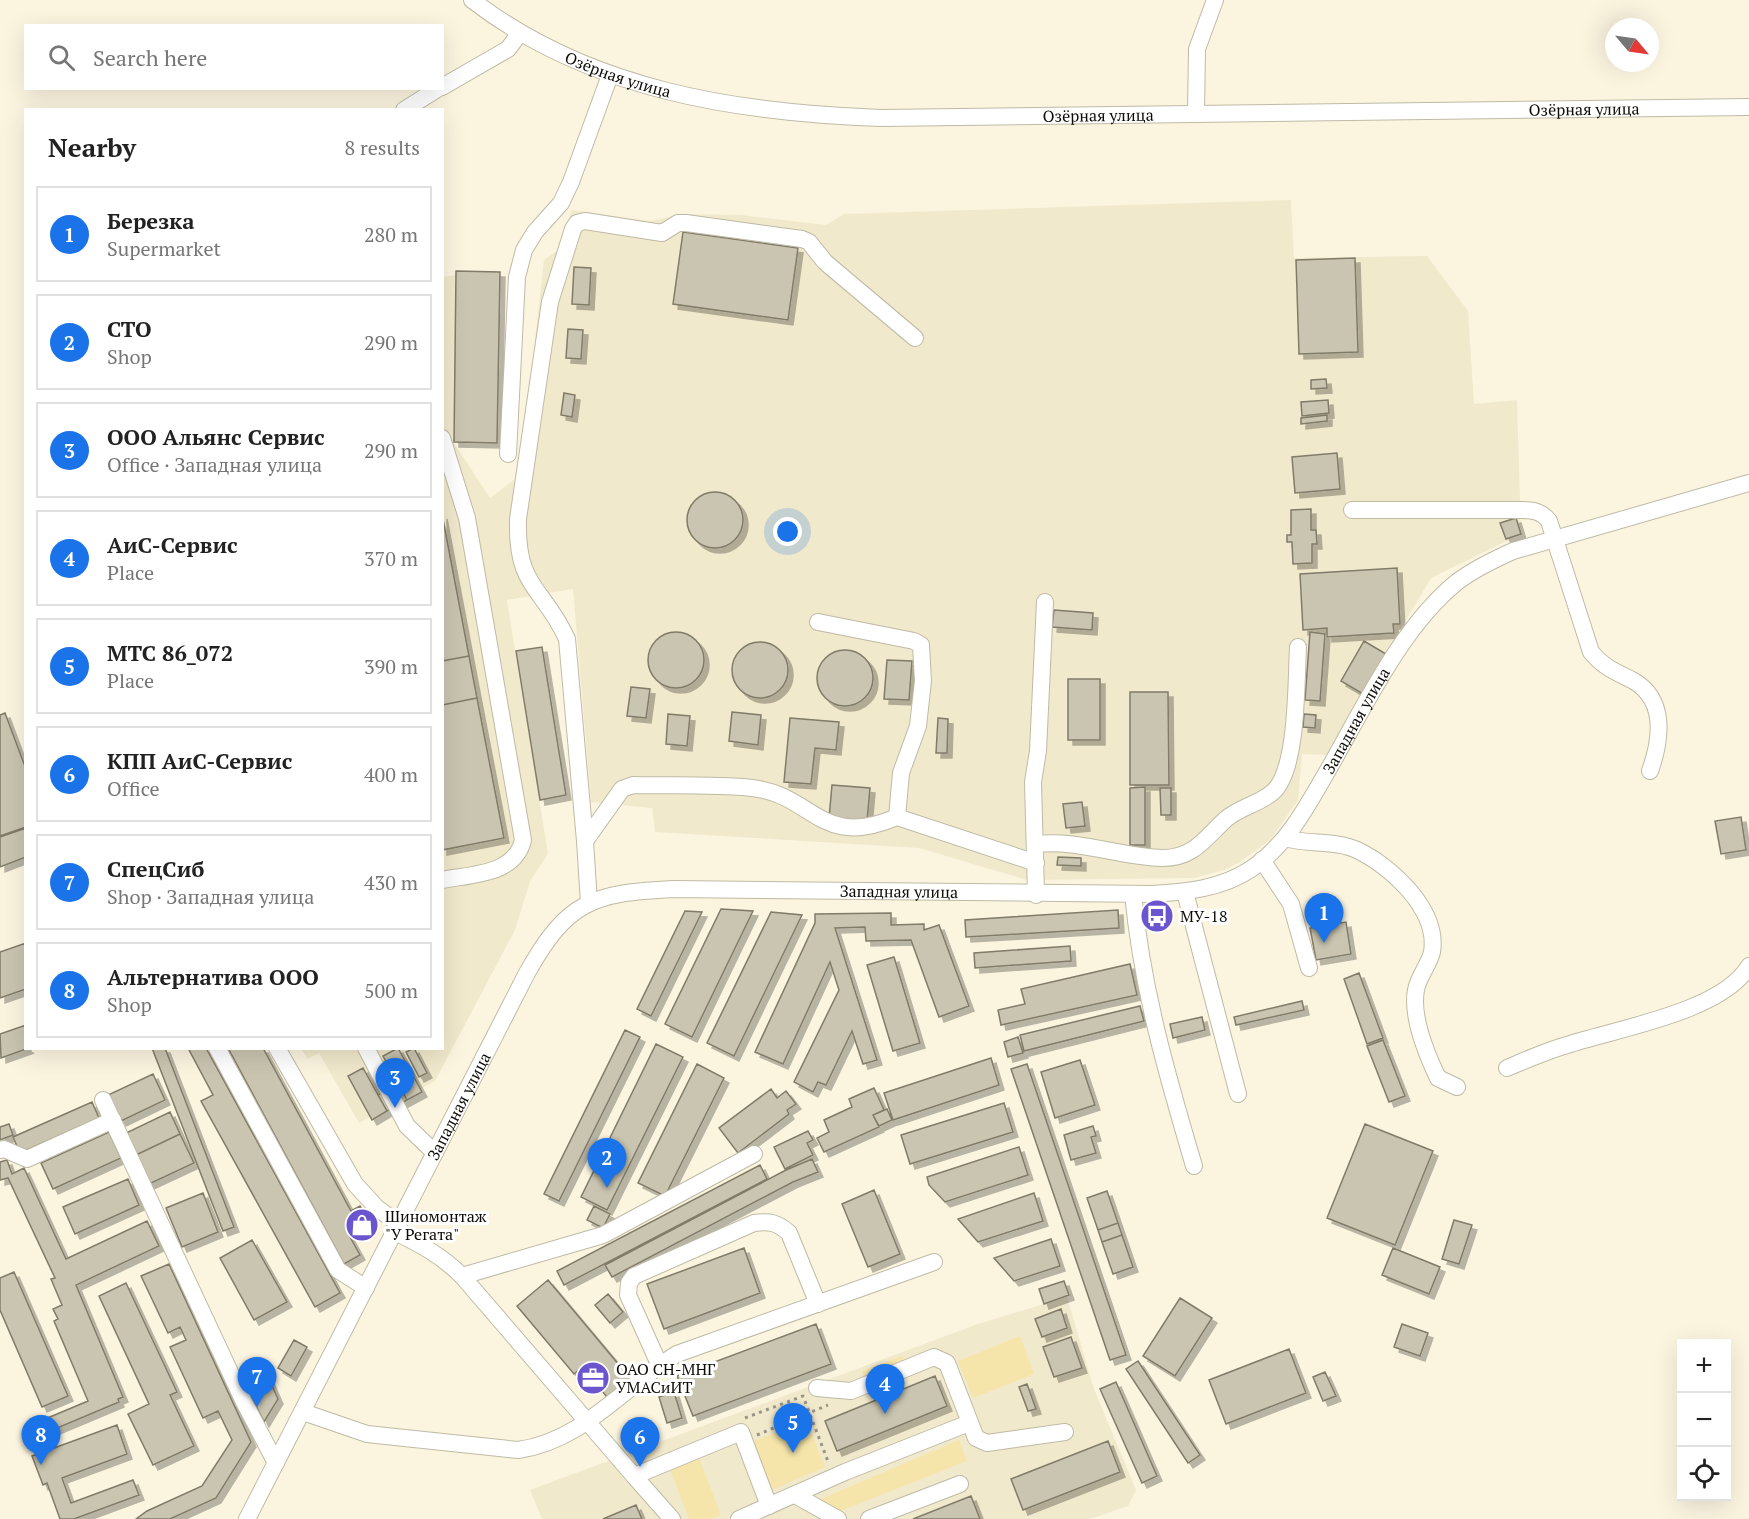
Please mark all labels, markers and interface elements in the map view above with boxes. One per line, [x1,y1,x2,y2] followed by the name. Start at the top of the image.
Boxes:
[1605,18,1659,72] north arrow
[24,24,444,90] search box
[45,41,78,74] icon: search
[93,43,207,72] text: Search here
[561,46,673,103] street label: Озёрная улица
[1529,97,1640,121] street label: Озёрная улица
[1043,104,1154,127] street label: Озёрная улица
[48,130,136,164] text: Nearby
[345,134,420,161] text: 8 results
[107,206,194,235] text: Березка
[64,221,75,248] text: 1
[364,221,418,248] text: 280 m
[107,235,221,262] text: Supermarket
[107,314,152,343] text: СТО
[64,329,75,356] text: 2
[364,329,418,356] text: 290 m
[107,343,152,370] text: Shop
[107,422,325,451] text: ООО Альянс Сервис
[64,437,75,464] text: 3
[364,437,418,464] text: 290 m
[107,451,322,478] text: Office · Западная улица
[773,517,802,546] your location
[107,530,238,559] text: АиС-Сервис
[64,545,75,572] text: 4
[364,545,418,572] text: 370 m
[107,559,154,586] text: Place
[107,638,233,667] text: МТС 86_072
[64,653,75,680] text: 5
[364,653,418,680] text: 390 m
[1317,663,1395,778] street label: Западная улица
[107,667,154,694] text: Place
[107,746,292,775] text: КПП АиС-Сервис
[64,761,75,788] text: 6
[364,761,418,788] text: 400 m
[107,775,160,802] text: Office
[107,854,204,883] text: СпецСиб
[64,869,75,896] text: 7
[364,869,418,896] text: 430 m
[840,880,958,903] street label: Западная улица
[107,883,314,910] text: Shop · Западная улица
[1304,894,1344,943] pin: 1
[1139,898,1175,934] bus stop icon: МУ-18
[1180,905,1227,927] place label: МУ-18
[107,962,319,991] text: Альтернатива ООО
[64,977,75,1004] text: 8
[364,977,418,1004] text: 500 m
[107,991,152,1018] text: Shop
[422,1048,496,1164] street label: Западная улица
[376,1058,414,1108] pin: 3
[588,1138,626,1188] pin: 2
[385,1205,487,1245] place label: Шиномонтаж "У Регата"
[344,1207,380,1243] shop icon: Шиномонтаж "У Регата"
[1677,1339,1731,1501] map controls
[1677,1339,1731,1393] button: +
[238,1358,276,1407] pin: 7
[616,1358,715,1398] place label: ОАО СН-МНГ УМАСиИТ
[575,1360,611,1396] office icon: ОАО СН-МНГ УМАСиИТ
[866,1364,904,1414] pin: 4
[1677,1393,1731,1447] button: −
[774,1404,812,1453] pin: 5
[22,1416,60,1465] pin: 8
[620,1418,660,1467] pin: 6
[1677,1447,1731,1501] button: locate

